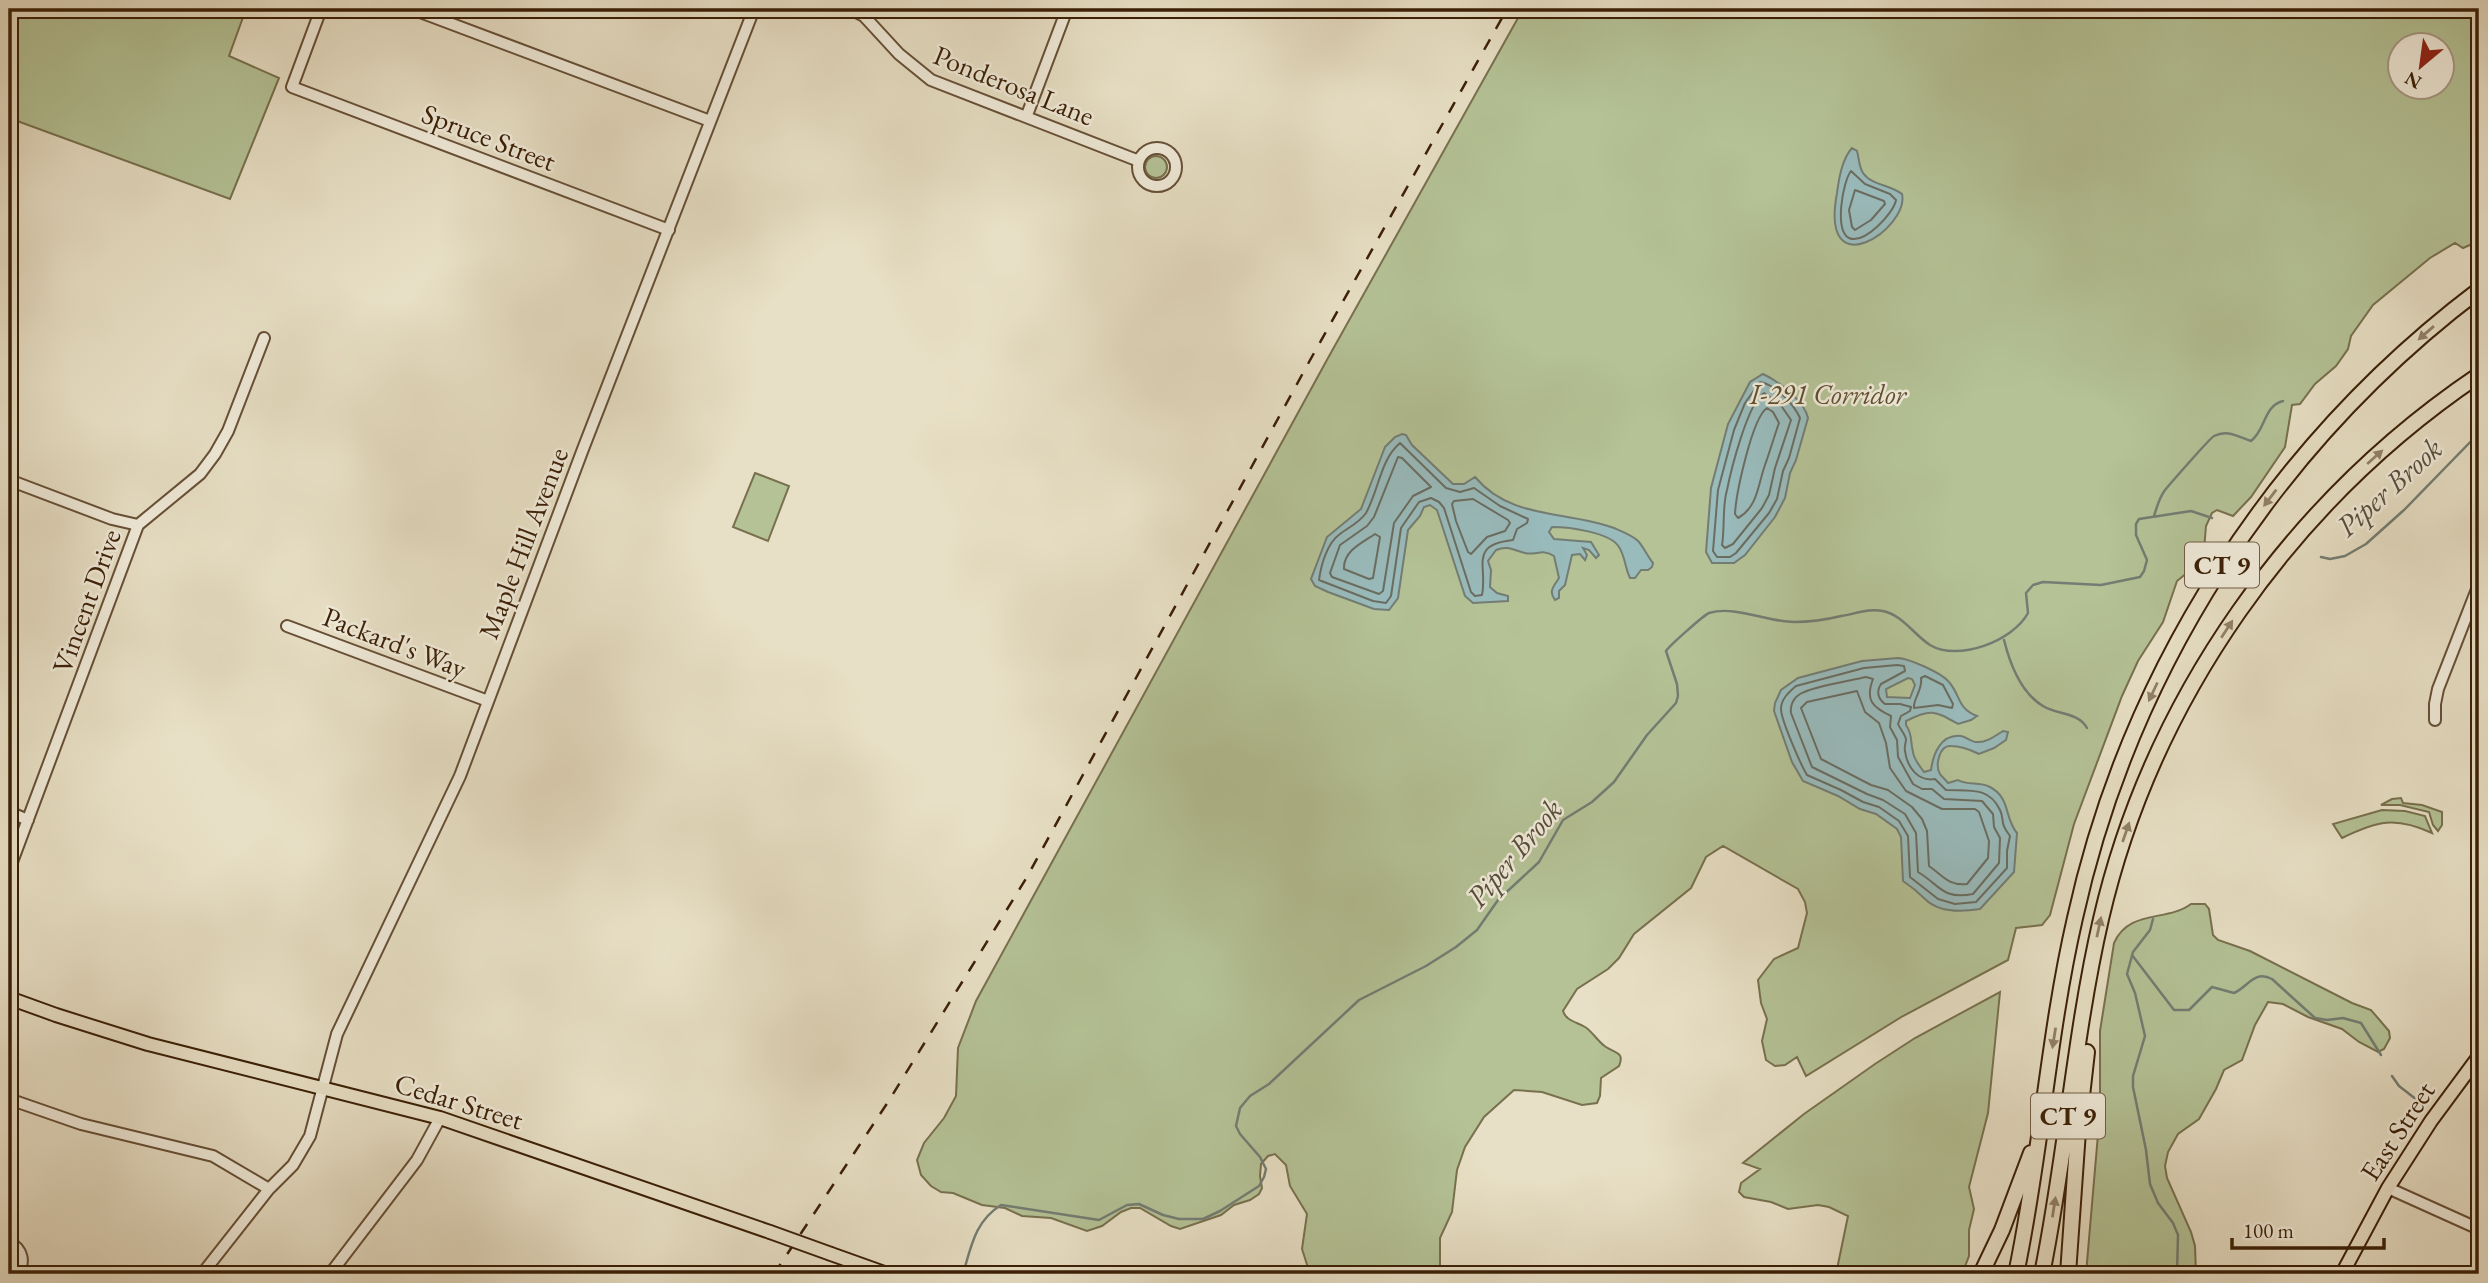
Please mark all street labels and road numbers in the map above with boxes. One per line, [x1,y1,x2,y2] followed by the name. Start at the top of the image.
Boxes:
[928,36,1100,134] street label: Ponderosa Lane
[417,95,561,179] street label: Spruce Street
[470,442,576,644] street label: Maple Hill Avenue
[43,524,129,678] street label: Vincent Drive
[2185,542,2259,587] road number: CT 9
[318,598,472,686] street label: Packard's Way
[390,1064,528,1138] street label: Cedar Street
[2352,1074,2442,1187] street label: East Street
[2031,1093,2105,1138] road number: CT 9

